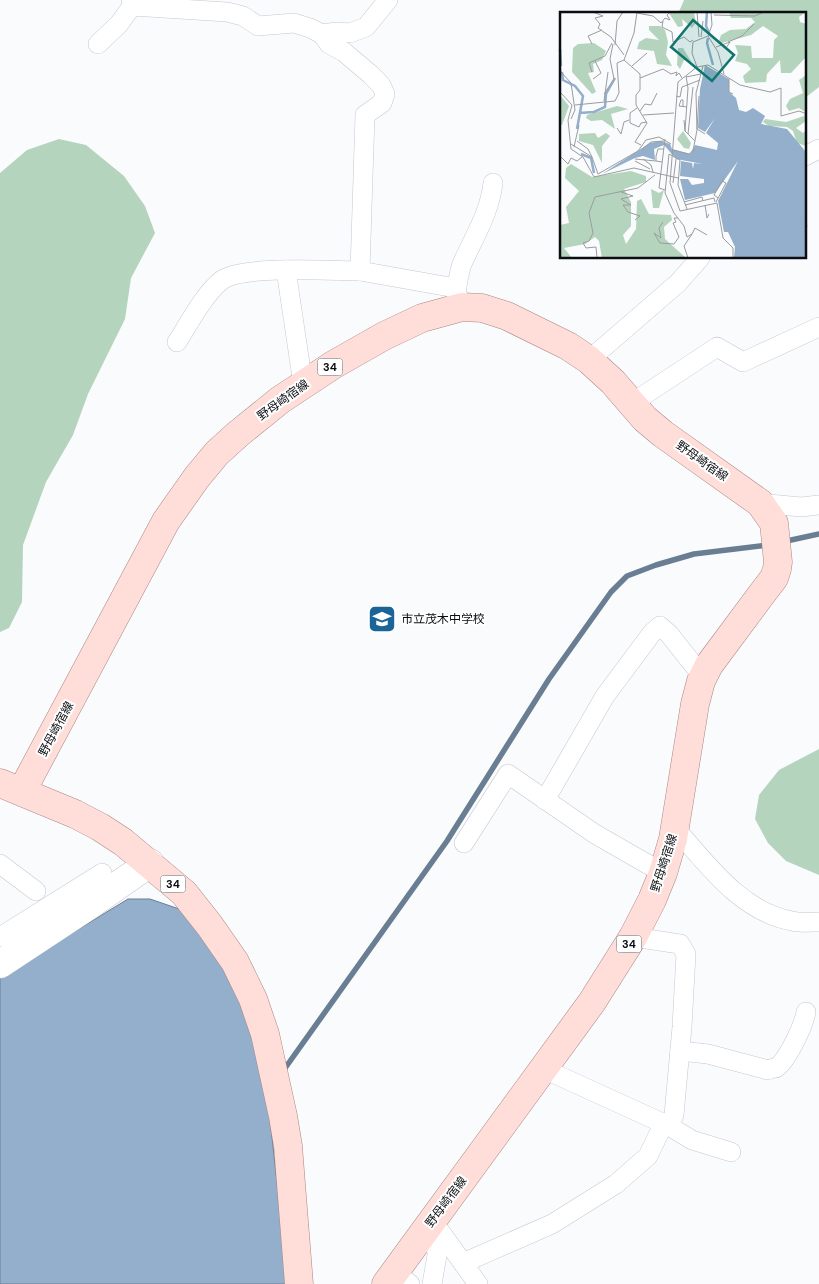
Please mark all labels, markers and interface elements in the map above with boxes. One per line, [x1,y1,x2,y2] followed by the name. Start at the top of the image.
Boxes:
[560,12,806,259] inset map
[318,358,342,376] road number: 34
[254,376,312,424] street label: 野母崎宿線
[673,437,731,485] street label: 野母崎宿線
[367,604,397,634] school or university icon: 市立茂木中学校
[401,611,485,627] place label: 市立茂木中学校
[35,699,77,759] street label: 野母崎宿線
[647,832,681,894] street label: 野母崎宿線
[160,876,186,892] road number: 34
[616,936,642,952] road number: 34
[422,1173,470,1231] street label: 野母崎宿線

